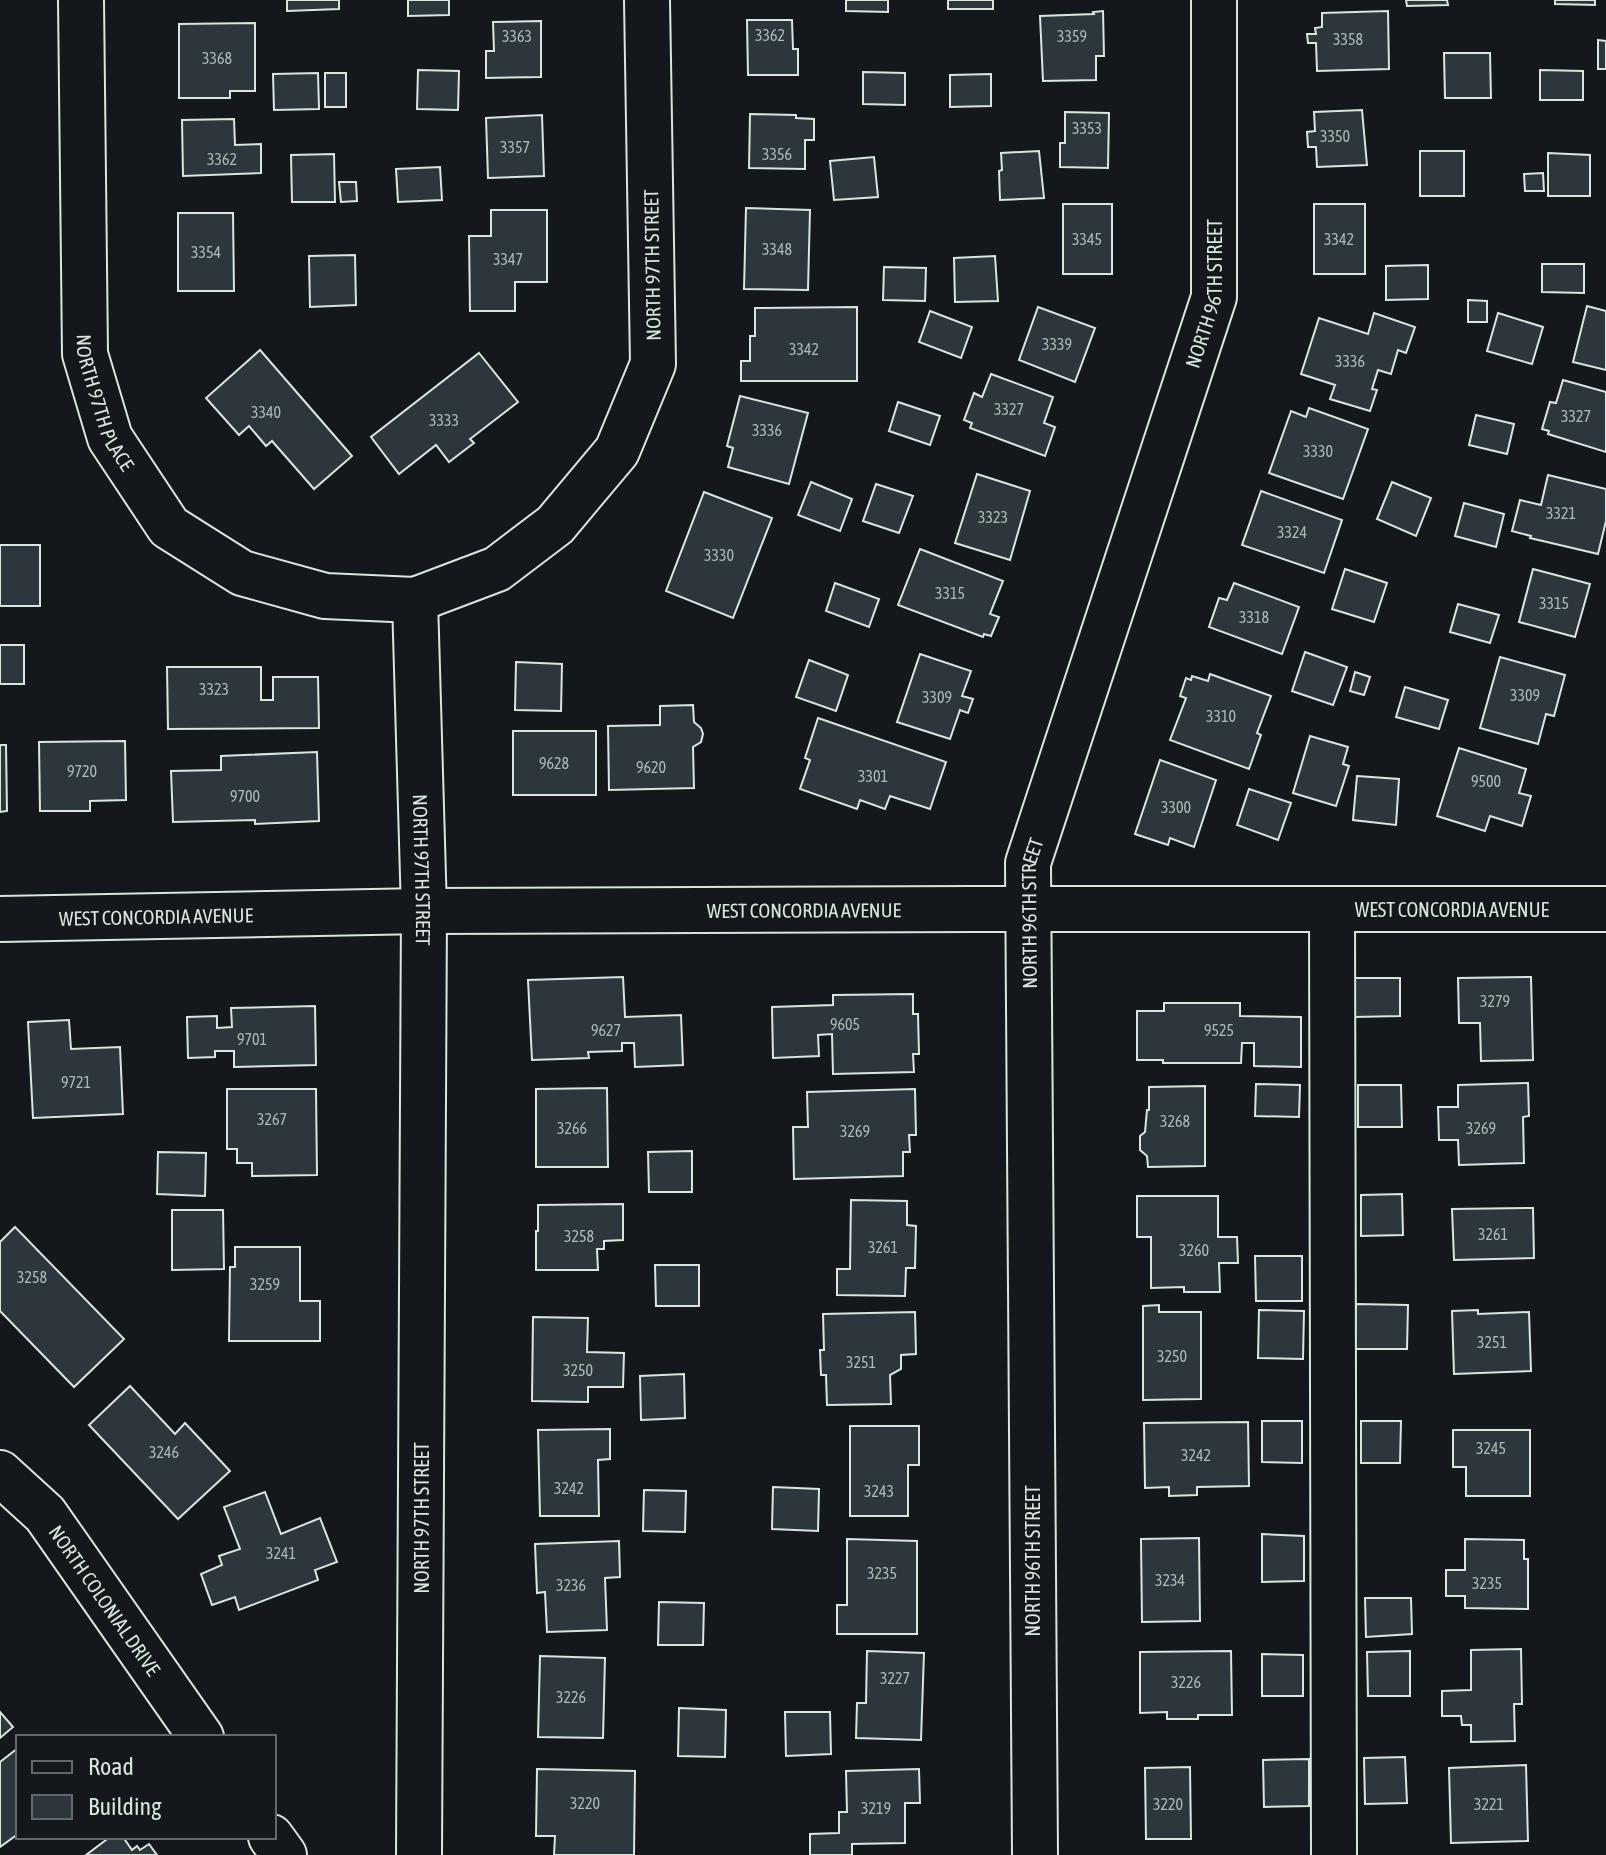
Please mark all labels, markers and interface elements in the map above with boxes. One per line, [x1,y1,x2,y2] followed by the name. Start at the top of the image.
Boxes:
[755,26,785,44] house number: 3362
[502,27,532,45] house number: 3363
[1057,27,1087,45] house number: 3359
[1333,30,1363,48] house number: 3358
[202,49,232,67] house number: 3368
[1072,119,1102,137] house number: 3353
[1320,127,1350,145] house number: 3350
[500,138,530,156] house number: 3357
[762,145,792,163] house number: 3356
[207,150,237,168] house number: 3362
[639,189,665,341] street label: NORTH 97TH STREET
[1180,219,1226,371] street label: NORTH 96TH STREET
[1072,230,1102,248] house number: 3345
[1324,230,1354,248] house number: 3342
[762,240,792,258] house number: 3348
[191,243,221,261] house number: 3354
[493,250,523,268] house number: 3347
[73,334,140,475] street label: NORTH 97TH PLACE
[1042,335,1072,353] house number: 3339
[789,340,819,358] house number: 3342
[1335,352,1365,370] house number: 3336
[994,400,1024,418] house number: 3327
[251,403,281,421] house number: 3340
[1561,407,1591,425] house number: 3327
[429,411,459,429] house number: 3333
[752,421,782,439] house number: 3336
[1303,442,1333,460] house number: 3330
[1546,504,1576,522] house number: 3321
[978,508,1008,526] house number: 3323
[1277,523,1307,541] house number: 3324
[704,546,734,564] house number: 3330
[935,584,965,602] house number: 3315
[1539,594,1569,612] house number: 3315
[1239,608,1269,626] house number: 3318
[199,680,229,698] house number: 3323
[1510,686,1540,704] house number: 3309
[922,688,952,706] house number: 3309
[1206,707,1236,725] house number: 3310
[539,754,569,772] house number: 9628
[636,758,666,776] house number: 9620
[67,762,97,780] house number: 9720
[858,767,888,785] house number: 3301
[1471,772,1501,790] house number: 9500
[230,787,260,805] house number: 9700
[409,794,436,946] street label: NORTH 97TH STREET
[1161,798,1191,816] house number: 3300
[1017,835,1047,989] street label: NORTH 96TH STREET
[707,898,902,921] street label: WEST CONCORDIA AVENUE
[1355,898,1549,921] street label: WEST CONCORDIA AVENUE
[59,903,254,929] street label: WEST CONCORDIA AVENUE
[1480,992,1510,1010] house number: 3279
[830,1015,860,1033] house number: 9605
[591,1021,621,1039] house number: 9627
[1204,1021,1234,1039] house number: 9525
[237,1030,267,1048] house number: 9701
[61,1073,91,1091] house number: 9721
[257,1110,287,1128] house number: 3267
[1160,1112,1190,1130] house number: 3268
[557,1119,587,1137] house number: 3266
[1466,1119,1496,1137] house number: 3269
[840,1122,870,1140] house number: 3269
[1478,1225,1508,1243] house number: 3261
[564,1227,594,1245] house number: 3258
[868,1238,898,1256] house number: 3261
[1179,1241,1209,1259] house number: 3260
[17,1268,47,1286] house number: 3258
[250,1275,280,1293] house number: 3259
[1477,1333,1507,1351] house number: 3251
[1157,1347,1187,1365] house number: 3250
[846,1353,876,1371] house number: 3251
[563,1361,593,1379] house number: 3250
[1476,1439,1506,1457] house number: 3245
[410,1442,433,1594] street label: NORTH 97TH STREET
[149,1443,179,1461] house number: 3246
[1181,1446,1211,1464] house number: 3242
[554,1479,584,1497] house number: 3242
[864,1482,894,1500] house number: 3243
[1021,1485,1044,1637] street label: NORTH 96TH STREET
[45,1521,166,1680] street label: NORTH COLONIAL DRIVE
[266,1544,296,1562] house number: 3241
[867,1564,897,1582] house number: 3235
[1155,1571,1185,1589] house number: 3234
[1472,1574,1502,1592] house number: 3235
[556,1576,586,1594] house number: 3236
[880,1669,910,1687] house number: 3227
[1171,1673,1201,1691] house number: 3226
[556,1688,586,1706] house number: 3226
[16,1735,276,1839] legend
[88,1753,134,1780] text: Road
[88,1793,162,1820] text: Building
[570,1794,600,1812] house number: 3220
[1153,1795,1183,1813] house number: 3220
[1474,1795,1504,1813] house number: 3221
[861,1799,891,1817] house number: 3219

